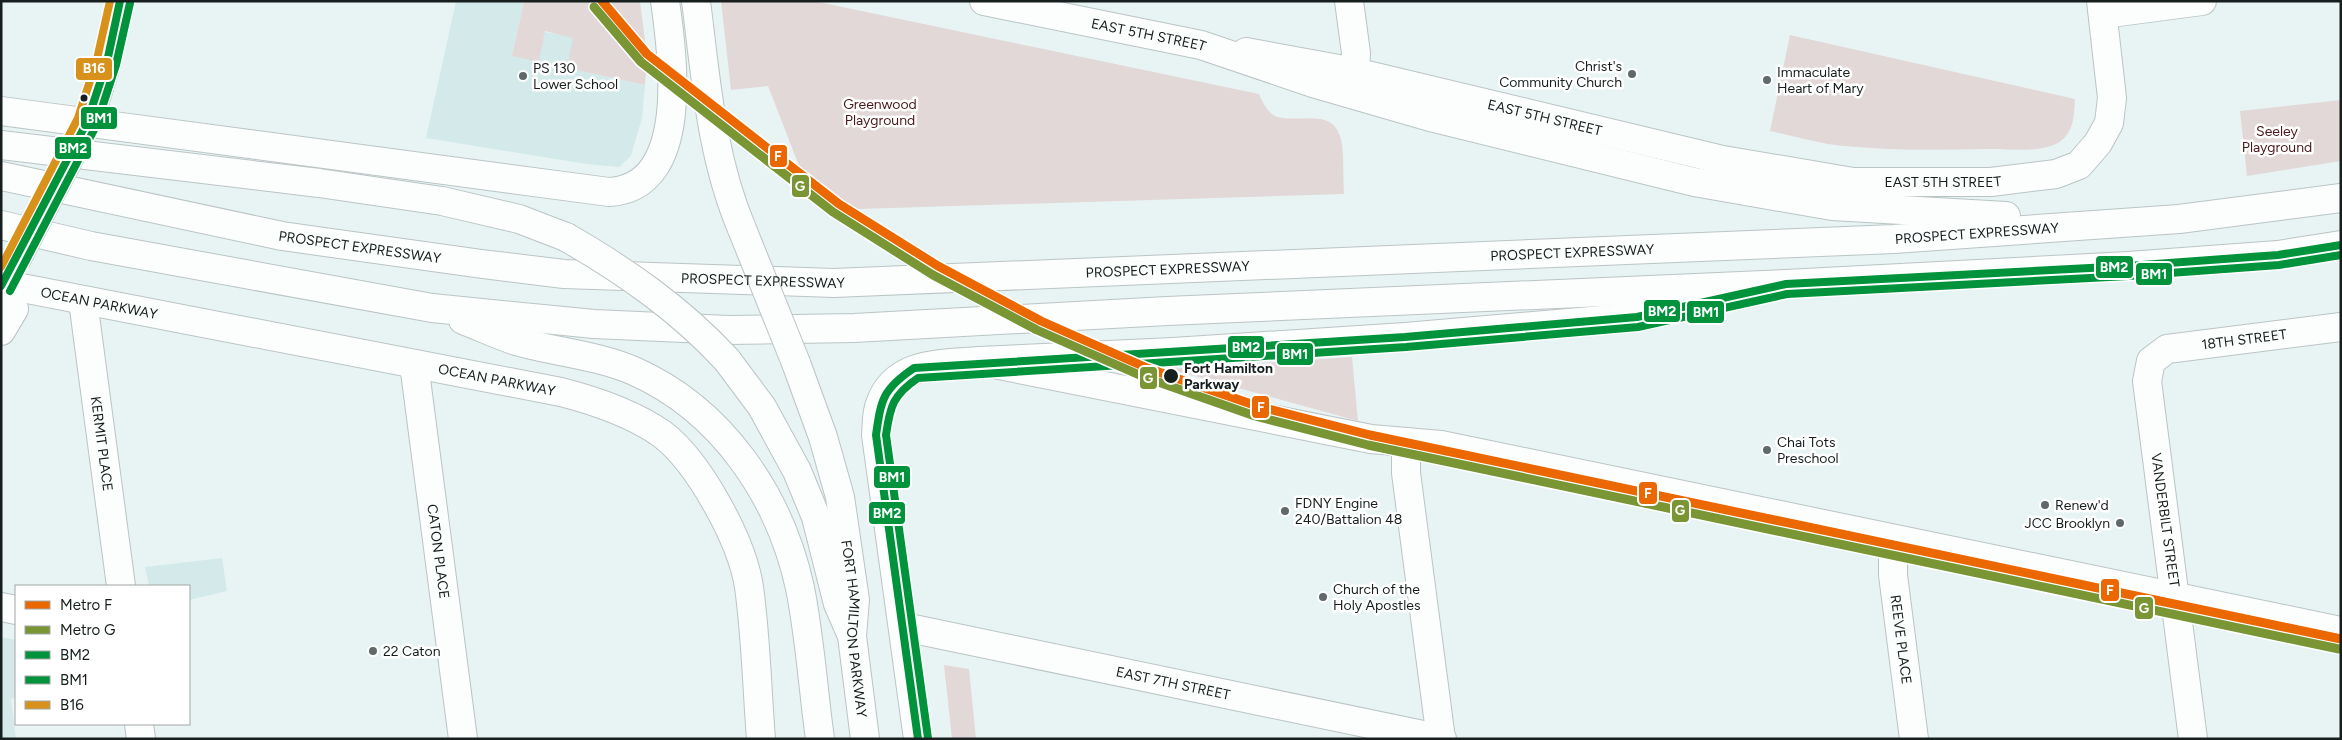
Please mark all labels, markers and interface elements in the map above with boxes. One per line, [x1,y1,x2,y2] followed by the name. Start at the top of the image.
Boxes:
[1090,14,1209,55] street label: EAST 5TH STREET
[75,57,113,81] line badge: B16
[1499,58,1622,91] place label: Christ's Community Church
[83,60,105,77] text: B16
[533,60,618,93] place label: PS 130 Lower School
[1777,64,1864,97] place label: Immaculate Heart of Mary
[1626,68,1638,80] marker: Christ's Community Church
[517,70,529,82] marker: PS 130 Lower School
[1761,74,1773,86] marker: Immaculate Heart of Mary
[79,93,89,103] unlabelled marker
[843,96,917,129] park label: Greenwood Playground
[1486,96,1604,139] street label: EAST 5TH STREET
[80,106,118,130] line badge: BM1
[86,110,112,127] text: BM1
[2242,123,2312,156] park label: Seeley Playground
[54,136,92,160] line badge: BM2
[59,140,87,157] text: BM2
[769,144,788,168] line badge: F
[774,148,782,165] text: F
[1885,172,2003,191] street label: EAST 5TH STREET
[791,174,810,198] line badge: G
[795,178,806,195] text: G
[1894,219,2060,247] street label: PROSPECT EXPRESSWAY
[277,227,443,267] street label: PROSPECT EXPRESSWAY
[1490,240,1655,264] street label: PROSPECT EXPRESSWAY
[2095,255,2134,279] line badge: BM2
[1085,257,1251,281] street label: PROSPECT EXPRESSWAY
[2100,259,2128,276] text: BM2
[2135,262,2173,286] line badge: BM1
[2141,266,2167,283] text: BM1
[681,269,846,292] street label: PROSPECT EXPRESSWAY
[39,283,160,323] street label: OCEAN PARKWAY
[1643,299,1681,323] line badge: BM2
[1686,300,1725,324] line badge: BM1
[1648,303,1676,320] text: BM2
[1693,304,1719,321] text: BM1
[2201,325,2288,353] street label: 18TH STREET
[1227,335,1265,359] line badge: BM2
[1232,339,1260,356] text: BM2
[1276,342,1314,366] line badge: BM1
[1282,346,1308,363] text: BM1
[437,360,557,399] street label: OCEAN PARKWAY
[1184,360,1273,393] place label: Fort Hamilton Parkway
[1139,366,1158,390] line badge: G
[1162,367,1180,385] marker: Fort Hamilton Parkway
[1143,370,1154,387] text: G
[87,395,117,492] street label: KERMIT PLACE
[1251,395,1270,419] line badge: F
[1257,399,1265,416] text: F
[1777,434,1839,467] place label: Chai Tots Preschool
[1761,444,1773,456] marker: Chai Tots Preschool
[2147,452,2183,588] street label: VANDERBILT STREET
[873,465,911,489] line badge: BM1
[879,469,905,486] text: BM1
[1638,481,1658,505] line badge: F
[1644,485,1652,502] text: F
[1295,495,1402,528] place label: FDNY Engine 240/Battalion 48
[2055,497,2109,514] place label: Renew'd
[1671,499,1690,523] line badge: G
[2039,499,2051,511] marker: Renew'd
[868,501,906,525] line badge: BM2
[1675,502,1686,519] text: G
[424,503,453,600] street label: CATON PLACE
[873,505,901,522] text: BM2
[1279,505,1291,517] marker: FDNY Engine 240/Battalion 48
[2025,515,2110,532] place label: JCC Brooklyn
[2114,517,2126,529] marker: JCC Brooklyn
[838,539,871,719] street label: FORT HAMILTON PARKWAY
[2100,578,2120,602] line badge: F
[1333,581,1420,614] place label: Church of the Holy Apostles
[2106,582,2114,599] text: F
[15,585,190,725] legend
[1317,591,1329,603] marker: Church of the Holy Apostles
[1887,594,1915,685] street label: REEVE PLACE
[60,596,112,614] text: Metro F
[2134,596,2154,620] line badge: G
[2139,600,2150,617] text: G
[60,621,115,639] text: Metro G
[383,643,441,660] place label: 22 Caton
[367,645,379,657] marker: 22 Caton
[60,646,90,664] text: BM2
[1115,663,1232,703] street label: EAST 7TH STREET
[60,671,88,689] text: BM1
[60,696,84,714] text: B16

